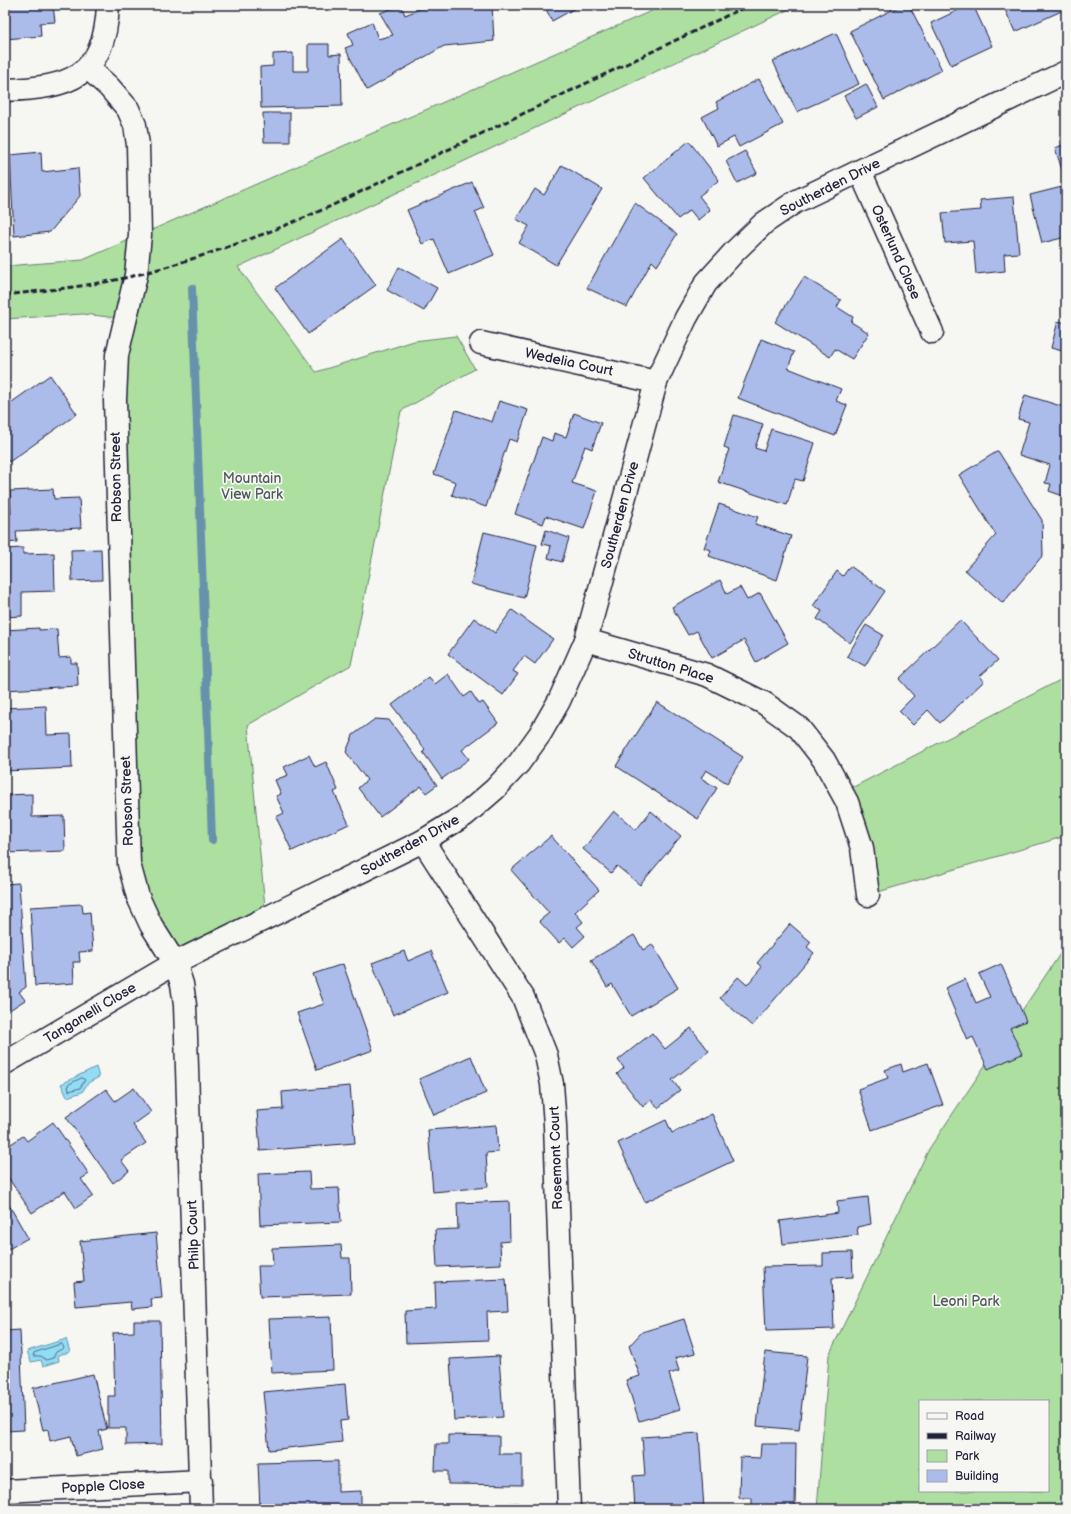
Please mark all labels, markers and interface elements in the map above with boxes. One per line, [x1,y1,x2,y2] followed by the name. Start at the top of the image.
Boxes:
[777,154,883,220] street label: Southerden Drive
[868,202,924,302] street label: Osterlund Close
[523,344,615,380] street label: Wedelia Court
[107,431,125,522] street label: Robson Street
[598,460,642,570] street label: Southerden Drive
[221,470,283,503] park label: Mountain View Park
[626,645,716,687] street label: Strutton Place
[117,755,137,847] street label: Robson Street
[358,811,462,879] street label: Southerden Drive
[41,979,139,1047] street label: Tanganelli Close
[546,1105,566,1210] street label: Rosemont Court
[183,1199,203,1270] street label: Philp Court
[933,1293,1000,1310] park label: Leoni Park
[919,1400,1049,1492] legend
[955,1409,984,1424] text: Road
[955,1429,997,1444] text: Railway
[955,1449,979,1464] text: Park
[955,1469,999,1484] text: Building
[61,1475,145,1497] street label: Popple Close

